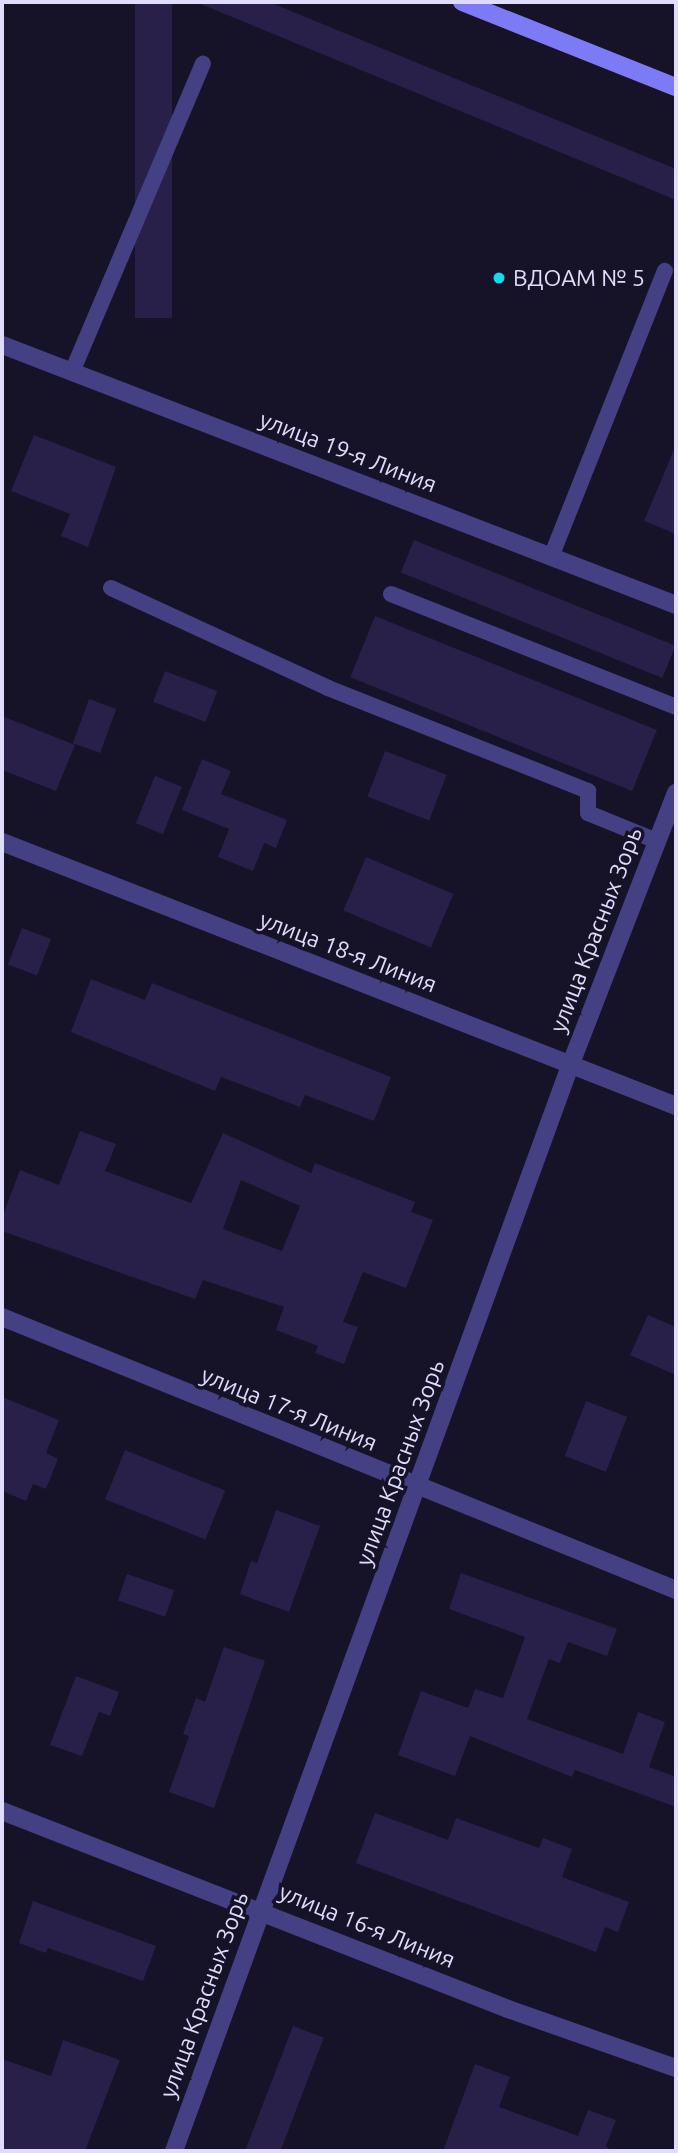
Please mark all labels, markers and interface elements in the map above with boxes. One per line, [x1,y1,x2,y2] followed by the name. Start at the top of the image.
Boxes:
[513,264,645,292] place label: ВДОАМ № 5
[491,270,507,286] marker: ВДОАМ № 5
[256,406,440,498] street label: улица 19-я Линия
[544,824,648,1036] street label: улица Красных Зорь
[256,906,440,998] street label: улица 18-я Линия
[350,1356,450,1570] street label: улица Красных Зорь
[197,1361,381,1457] street label: улица 17-я Линия
[275,1878,459,1974] street label: улица 16-я Линия
[154,1888,254,2102] street label: улица Красных Зорь

